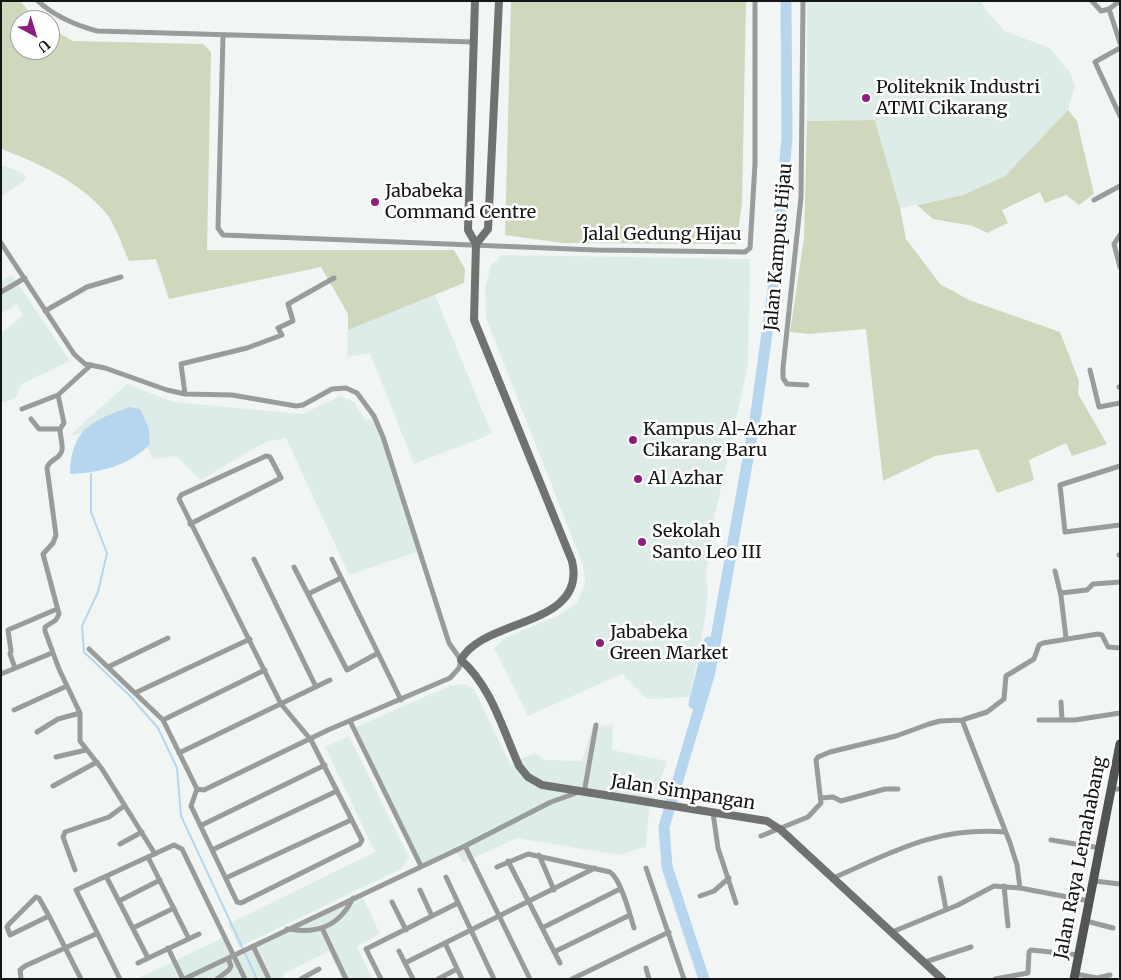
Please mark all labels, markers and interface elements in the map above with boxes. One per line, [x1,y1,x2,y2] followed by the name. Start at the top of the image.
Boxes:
[10,10,60,60] north arrow
[34,36,54,56] text: U
[876,77,1040,120] place label: Politeknik Industri ATMI Cikarang
[860,92,872,104] marker: Politeknik Industri ATMI Cikarang
[761,162,797,332] street label: Jalan Kampus Hijau
[385,181,536,223] place label: Jababeka Command Centre
[369,196,381,208] marker: Jababeka Command Centre
[582,224,742,246] street label: Jalal Gedung Hijau
[643,419,797,462] place label: Kampus Al-Azhar Cikarang Baru
[627,434,639,446] marker: Kampus Al-Azhar Cikarang Baru
[648,468,723,490] place label: Al Azhar
[632,473,644,485] marker: Al Azhar
[652,521,762,564] place label: Sekolah Santo Leo III
[636,536,648,548] marker: Sekolah Santo Leo III
[610,622,728,664] place label: Jababeka Green Market
[594,637,606,649] marker: Jababeka Green Market
[1051,755,1111,961] street label: Jalan Raya Lemahabang
[609,771,757,815] street label: Jalan Simpangan

